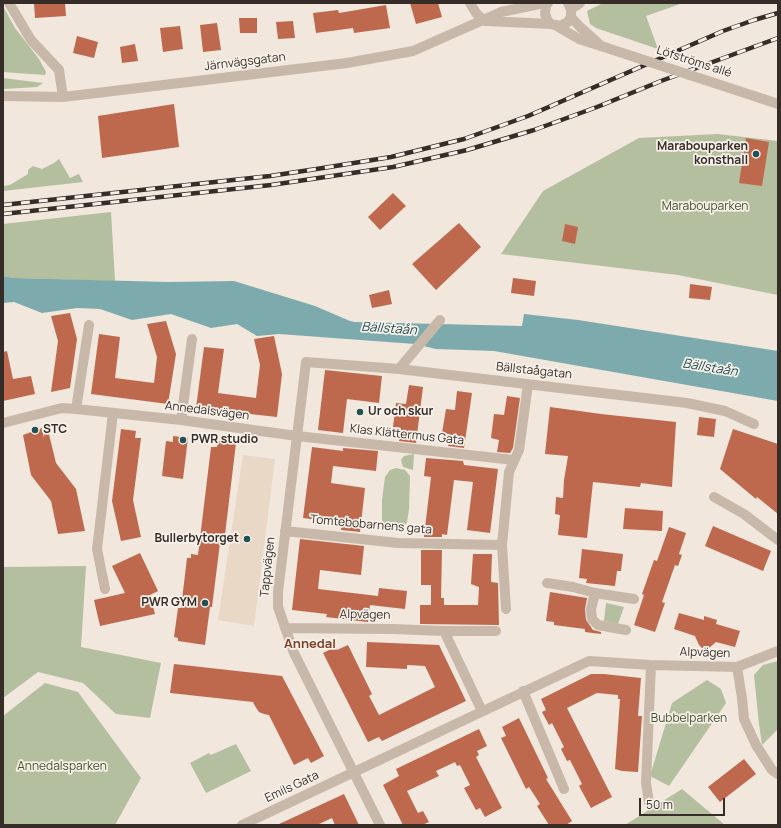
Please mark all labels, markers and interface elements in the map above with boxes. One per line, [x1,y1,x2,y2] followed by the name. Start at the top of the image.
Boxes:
[655,43,733,81] street label: Löfströms allé
[203,50,287,74] street label: Järnvägsgatan
[657,140,748,168] place label: Marabouparken konsthall
[751,149,761,159] marker: Marabouparken konsthall
[662,200,748,214] park label: Marabouparken
[361,319,417,339] water label: Bällstaån
[681,356,739,380] water label: Bällstaån
[495,360,573,382] street label: Bällstaågatan
[164,399,250,423] street label: Annedalsvägen
[368,405,433,419] place label: Ur och skur
[355,407,365,417] marker: Ur och skur
[349,422,465,448] street label: Klas Klättermus Gata
[43,423,67,437] place label: STC
[30,425,40,435] marker: STC
[191,433,258,447] place label: PWR studio
[178,435,188,445] marker: PWR studio
[309,512,433,538] street label: Tomtebobarnens gata
[154,532,239,546] place label: Bullerbytorget
[242,534,252,544] marker: Bullerbytorget
[258,536,278,598] street label: Tappvägen
[141,596,197,610] place label: PWR GYM
[200,598,210,608] marker: PWR GYM
[340,607,390,623] street label: Alpvägen
[284,636,336,652] district label: Annedal
[679,645,731,661] street label: Alpvägen
[651,712,727,726] park label: Bubbelparken
[17,760,107,774] park label: Annedalsparken
[263,768,321,806] street label: Emils Gata
[641,790,727,816] scale bar
[646,796,673,813] text: 50 m

